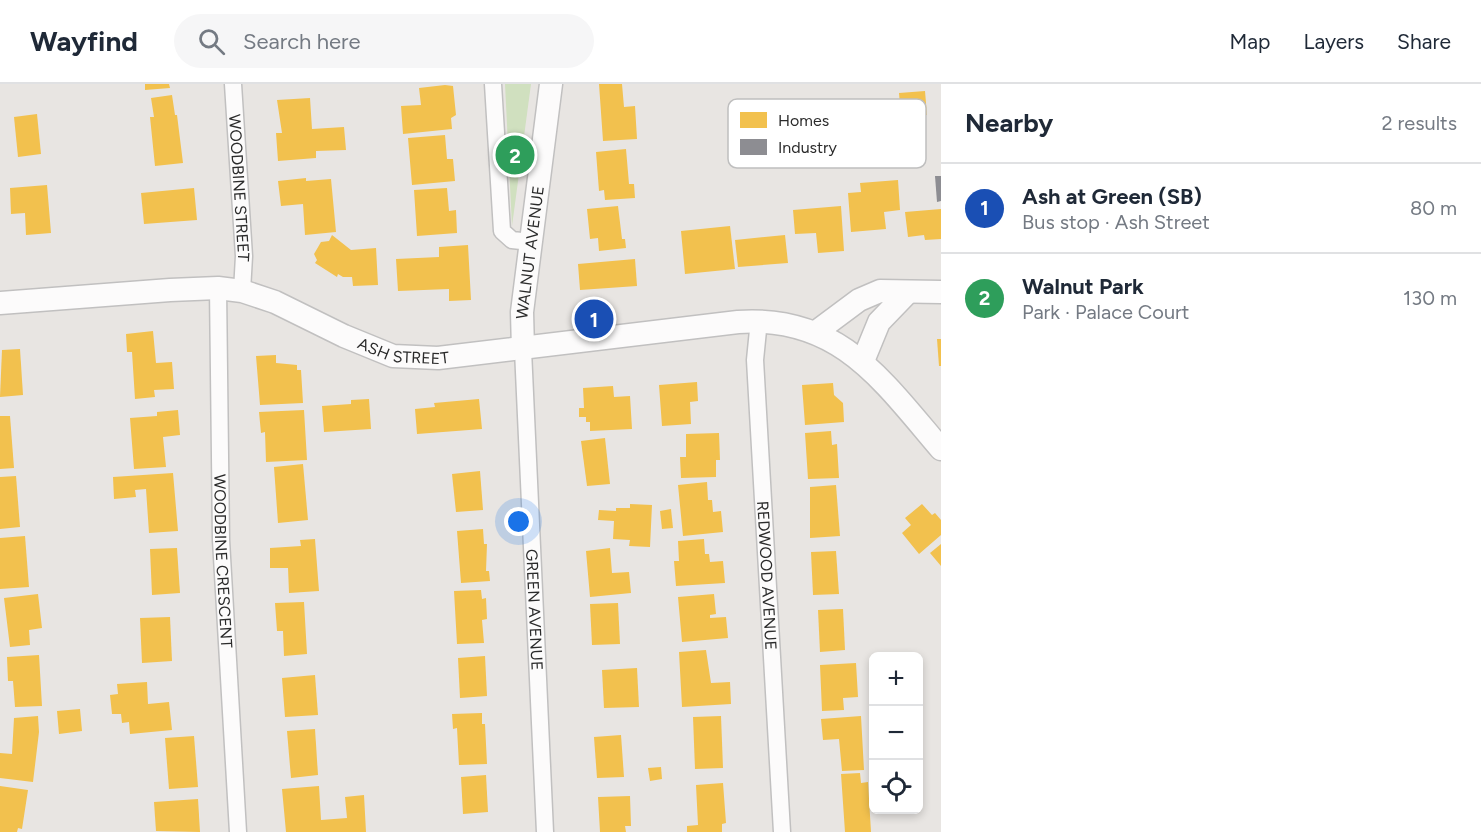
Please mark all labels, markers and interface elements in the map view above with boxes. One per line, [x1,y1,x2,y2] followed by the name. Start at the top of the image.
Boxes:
[174,14,594,68] search box
[30,24,138,58] text: Wayfind
[195,25,228,58] icon: search
[243,28,361,55] text: Search here
[1230,29,1270,54] text: Map
[1303,29,1364,54] text: Layers
[1397,29,1451,54] text: Share
[728,99,926,168] legend
[965,107,1053,139] text: Nearby
[778,111,829,130] text: Homes
[1381,111,1457,135] text: 2 results
[225,113,254,262] street label: WOODBINE STREET
[496,132,534,178] pin: 2
[778,138,837,157] text: Industry
[1022,183,1202,210] text: Ash at Green (SB)
[512,185,547,320] street label: WALNUT AVENUE
[980,196,989,220] text: 1
[1410,196,1457,220] text: 80 m
[1022,210,1210,234] text: Bus stop · Ash Street
[1022,273,1144,300] text: Walnut Park
[979,286,990,310] text: 2
[1403,286,1457,310] text: 130 m
[574,296,614,342] pin: 1
[1022,300,1189,324] text: Park · Palace Court
[355,333,450,368] street label: ASH STREET
[211,474,237,649] street label: WOODBINE CRESCENT
[754,500,781,651] street label: REDWOOD AVENUE
[504,507,533,536] your location
[523,549,547,671] street label: GREEN AVENUE
[869,652,923,814] map controls
[869,652,923,706] button: +
[869,706,923,760] button: −
[869,760,923,814] button: locate

